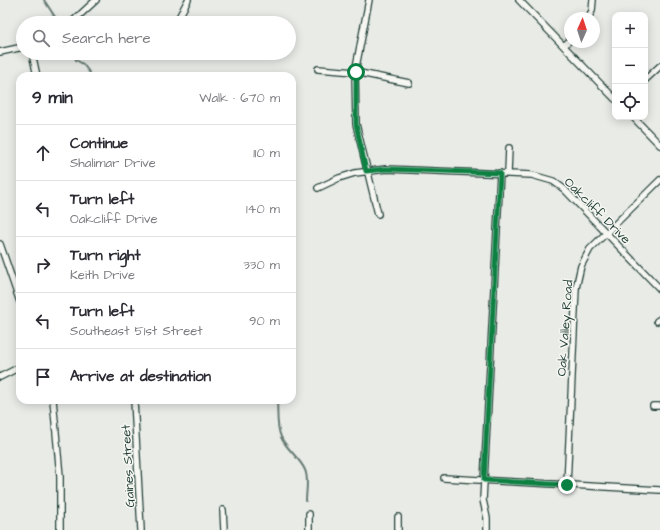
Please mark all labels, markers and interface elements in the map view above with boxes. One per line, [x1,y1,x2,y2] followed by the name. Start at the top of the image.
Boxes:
[564,12,600,48] north arrow
[612,12,648,120] map controls
[612,12,648,48] button: +
[16,16,296,60] search box
[30,27,52,49] icon: search
[62,28,151,49] text: Search here
[612,48,648,84] button: −
[347,63,365,81] route start
[612,84,648,120] button: locate
[32,86,73,110] text: 9 min
[199,89,280,107] text: Walk · 670 m
[70,133,128,154] text: Continue
[32,142,54,164] icon: ahead
[253,144,280,162] text: 110 m
[70,154,156,172] text: Shalimar Drive
[560,173,635,248] street label: Oakcliff Drive
[70,189,134,210] text: Turn left
[32,198,54,220] icon: left
[246,200,280,218] text: 140 m
[70,210,158,228] text: Oakcliff Drive
[70,245,141,266] text: Turn right
[32,254,54,276] icon: right
[243,256,280,274] text: 330 m
[70,266,135,284] text: Keith Drive
[553,279,578,377] street label: Oak Valley Road
[70,301,134,322] text: Turn left
[32,310,54,332] icon: left
[249,312,280,330] text: 90 m
[70,322,203,340] text: Southeast 51st Street
[32,366,54,388] icon: arrive
[70,366,211,387] text: Arrive at destination
[117,423,139,508] street label: Gaines Street
[558,476,576,494] route end

